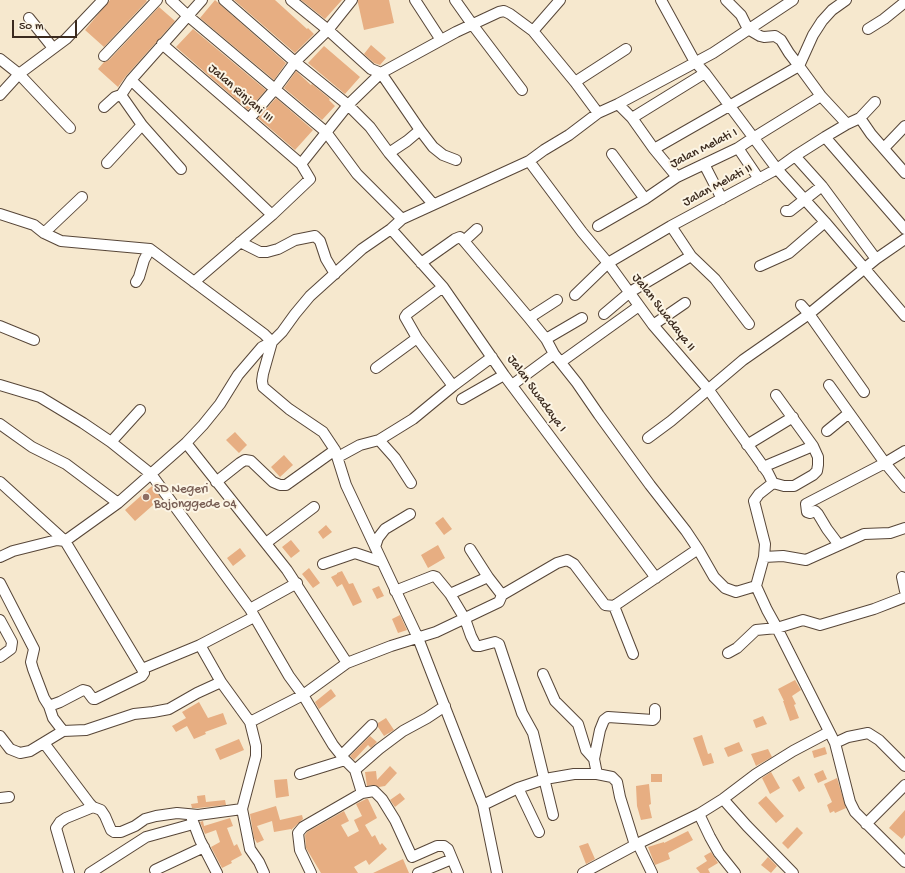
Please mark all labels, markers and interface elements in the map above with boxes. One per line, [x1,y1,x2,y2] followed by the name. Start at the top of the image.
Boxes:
[14,12,79,38] scale bar
[19,20,44,34] text: 50 m
[204,61,276,127] street label: Jalan Rinjani III
[668,125,740,173] street label: Jalan Melati I
[680,161,756,211] street label: Jalan Melati II
[628,271,698,355] street label: Jalan Swadaya II
[503,352,569,436] street label: Jalan Swadaya I
[154,482,237,513] place label: SD Negeri Bojonggede 04
[141,492,151,502] marker: SD Negeri Bojonggede 04

